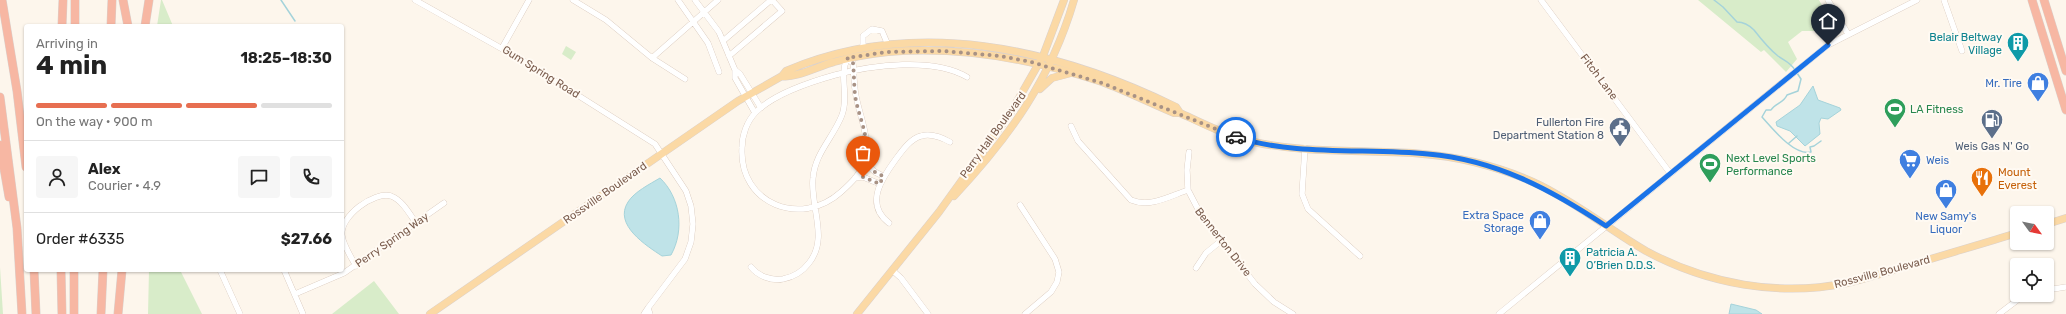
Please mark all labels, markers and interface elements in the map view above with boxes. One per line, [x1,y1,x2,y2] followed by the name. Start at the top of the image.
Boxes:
[1811,4,1845,45] pin
[1817,10,1839,32] icon: home
[2005,30,2031,63] building icon: Belair Beltway Village
[1929,31,2002,57] place label: Belair Beltway Village
[36,36,98,51] text: Arriving in
[500,43,582,101] street label: Gum Spring Road
[240,49,332,67] text: 18:25–18:30
[36,50,107,81] text: 4 min
[1578,52,1620,102] street label: Fitch Lane
[2025,70,2051,103] shop icon: Mr. Tire
[1985,77,2022,90] place label: Mr. Tire
[957,89,1029,181] street label: Perry Hall Boulevard
[1882,96,1908,129] sports icon: LA Fitness
[1910,103,1964,116] place label: LA Fitness
[1979,107,2005,140] fuel station icon: Weis Gas N' Go
[36,114,152,129] text: On the way · 900 m
[1607,115,1633,148] public building icon: Fullerton Fire Department Station 8
[1493,116,1604,142] place label: Fullerton Fire Department Station 8
[1216,117,1256,157] courier
[1225,126,1247,148] icon: car
[846,136,880,177] pin
[1955,140,2029,153] place label: Weis Gas N' Go
[852,142,874,164] icon: bag
[1897,147,1923,180] supermarket icon: Weis
[1697,151,1723,184] sports icon: Next Level Sports Performance
[1726,152,1816,178] place label: Next Level Sports Performance
[1926,154,1949,167] place label: Weis
[36,156,78,198] button: person
[238,156,280,198] button: chat
[290,156,332,198] button: phone
[561,159,649,227] street label: Rossville Boulevard
[88,160,121,178] text: Alex
[1969,165,1995,198] restaurant icon: Mount Everest
[1998,166,2037,192] place label: Mount Everest
[1933,177,1959,210] shop icon: New Samy's Liquor
[88,178,161,193] text: Courier · 4.9
[1192,205,1254,279] street label: Bennerton Drive
[2010,206,2054,250] north arrow
[2010,206,2054,302] map controls
[1527,208,1553,241] shop icon: Extra Space Storage
[1463,209,1524,235] place label: Extra Space Storage
[353,210,431,270] street label: Perry Spring Way
[1915,210,1977,236] place label: New Samy's Liquor
[36,230,125,248] text: Order #6335
[281,230,332,248] text: $27.66
[1557,245,1583,278] building icon: Patricia A. O’Brien D.D.S.
[1586,246,1656,272] place label: Patricia A. O’Brien D.D.S.
[1833,253,1931,291] street label: Rossville Boulevard
[2010,258,2054,302] button: locate

